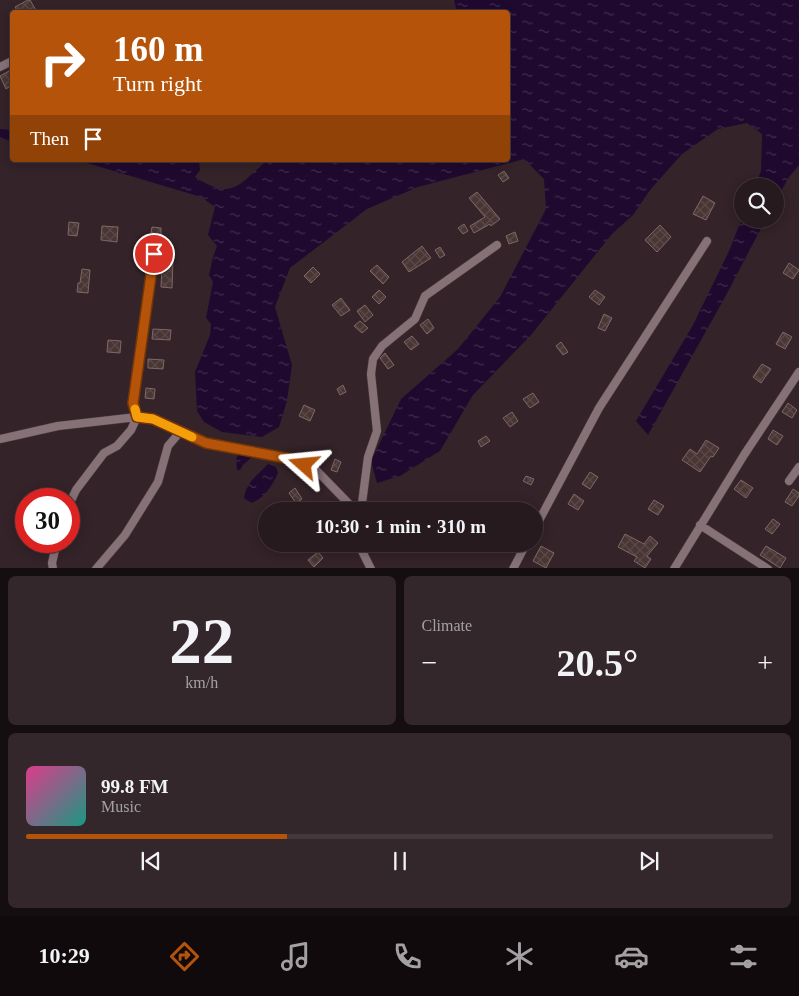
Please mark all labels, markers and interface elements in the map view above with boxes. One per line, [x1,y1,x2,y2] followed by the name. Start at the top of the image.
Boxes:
[30,30,95,95] icon: right
[113,30,203,69] text: 160 m
[113,71,202,96] text: Turn right
[79,125,107,153] icon: arrive
[30,128,69,149] text: Then
[734,178,784,228] map controls
[734,178,784,228] button: search
[133,233,175,275] pin
[140,240,168,268] icon: arrive
[277,438,329,490] position arrow
[15,488,80,553] speed limit sign: 30
[315,516,486,537] text: 10:30 · 1 min · 310 m
[169,605,234,677] text: 22
[422,617,472,634] text: Climate
[556,642,638,684] text: 20.5°
[422,647,437,678] text: −
[757,647,773,678] text: +
[185,674,218,691] text: km/h
[101,776,169,797] text: 99.8 FM
[101,798,141,815] text: Music
[137,847,165,875] icon: previous
[386,847,414,875] icon: pause
[635,847,663,875] icon: next
[167,939,202,974] icon: directions
[278,939,313,974] icon: music
[390,939,425,974] icon: phone
[502,939,537,974] icon: climate
[614,939,649,974] icon: car
[726,939,761,974] icon: filters
[38,943,90,968] text: 10:29

